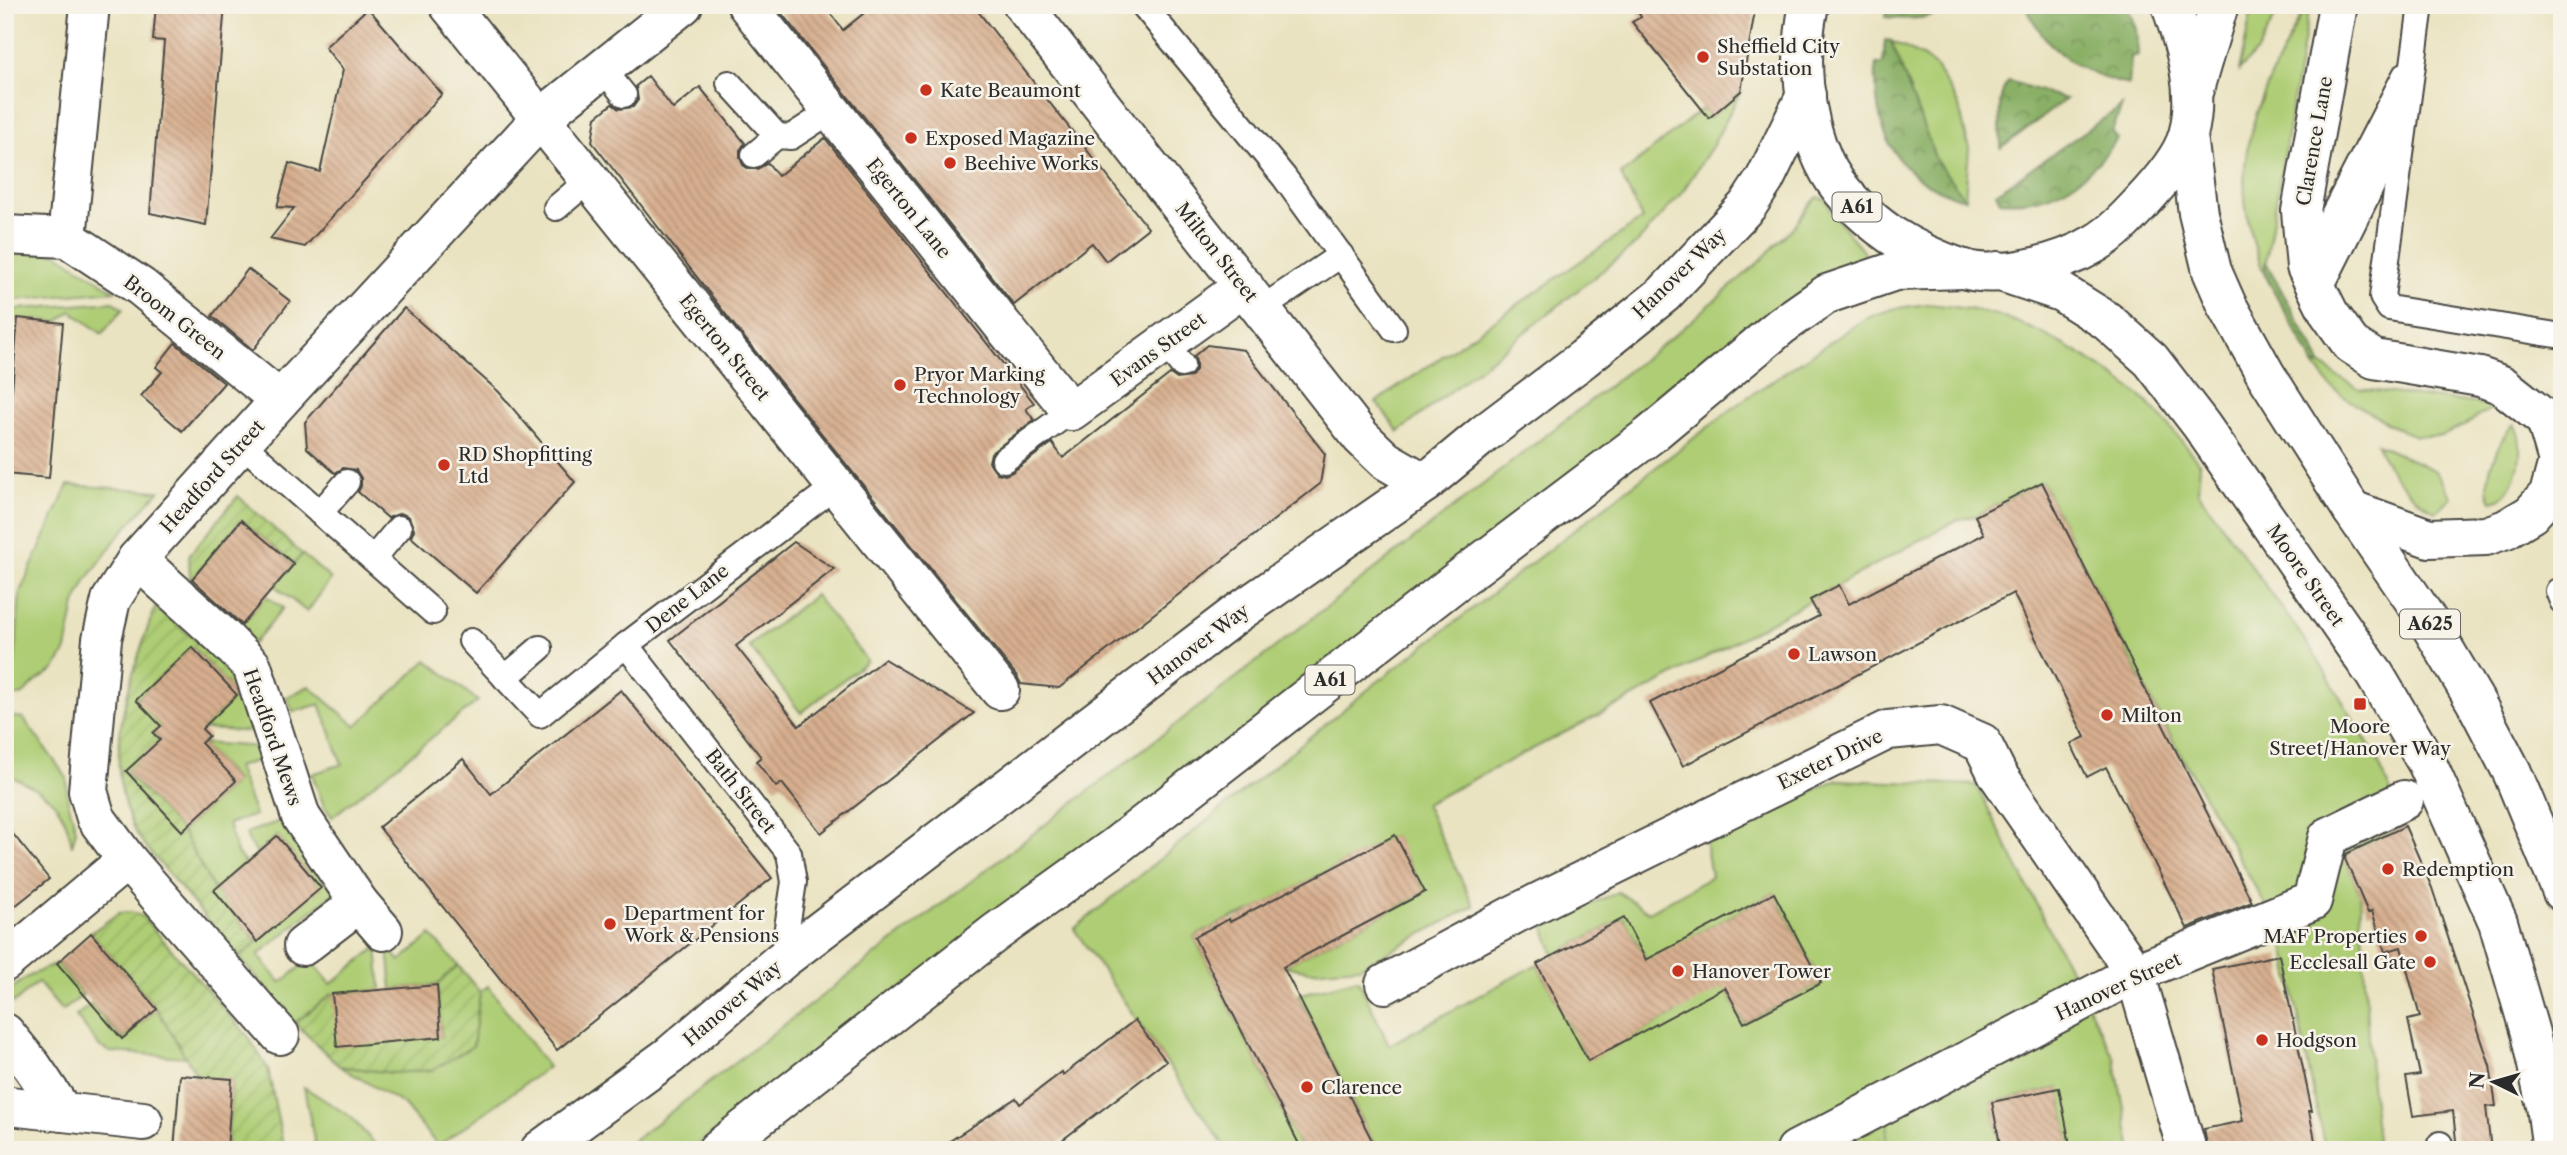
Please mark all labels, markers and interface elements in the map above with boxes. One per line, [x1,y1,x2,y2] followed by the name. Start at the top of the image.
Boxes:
[1717,35,1840,80] place label: Sheffield City Substation
[1695,49,1711,65] marker: Sheffield City Substation
[2292,74,2337,208] street label: Clarence Lane
[940,79,1081,102] place label: Kate Beaumont
[918,82,934,98] marker: Kate Beaumont
[925,127,1095,150] place label: Exposed Magazine
[903,130,919,146] marker: Exposed Magazine
[964,152,1099,175] place label: Beehive Works
[861,154,956,263] street label: Egerton Lane
[942,155,958,171] marker: Beehive Works
[1832,192,1882,222] road number: A61
[1171,198,1263,307] street label: Milton Street
[1628,223,1731,324] street label: Hanover Way
[119,270,230,364] street label: Broom Green
[675,289,775,406] street label: Egerton Street
[1106,307,1211,392] street label: Evans Street
[914,363,1046,408] place label: Pryor Marking Technology
[892,377,908,393] marker: Pryor Marking Technology
[155,415,269,538] street label: Headford Street
[458,443,593,488] place label: RD Shopfitting Ltd
[436,457,452,473] marker: RD Shopfitting Ltd
[2262,520,2349,631] street label: Moore Street
[641,559,733,638] street label: Dene Lane
[1143,599,1254,690] street label: Hanover Way
[2400,610,2460,638] road number: A625
[1808,643,1877,666] place label: Lawson
[1786,646,1802,662] marker: Lawson
[238,666,307,809] street label: Headford Mews
[1306,666,1354,694] road number: A61
[2352,696,2368,712] marker: Moore Street/Hanover Way
[2121,704,2182,727] place label: Milton
[2099,707,2115,723] marker: Milton
[2269,715,2451,760] place label: Moore Street/Hanover Way
[1774,724,1886,795] street label: Exeter Drive
[701,745,781,838] street label: Bath Street
[2402,858,2514,881] place label: Redemption
[2380,861,2396,877] marker: Redemption
[623,902,779,947] place label: Department for Work & Pensions
[602,916,618,932] marker: Department for Work & Pensions
[2263,925,2407,948] place label: MAF Properties
[2413,928,2429,944] marker: MAF Properties
[2052,947,2185,1026] street label: Hanover Street
[2289,951,2416,974] place label: Ecclesall Gate
[2422,954,2438,970] marker: Ecclesall Gate
[679,956,786,1051] street label: Hanover Way
[1692,960,1831,983] place label: Hanover Tower
[1670,963,1686,979] marker: Hanover Tower
[2276,1029,2357,1052] place label: Hodgson
[2254,1032,2270,1048] marker: Hodgson
[2458,1046,2528,1116] north arrow
[2465,1071,2490,1090] text: N
[1321,1076,1402,1099] place label: Clarence
[1299,1079,1315,1095] marker: Clarence

